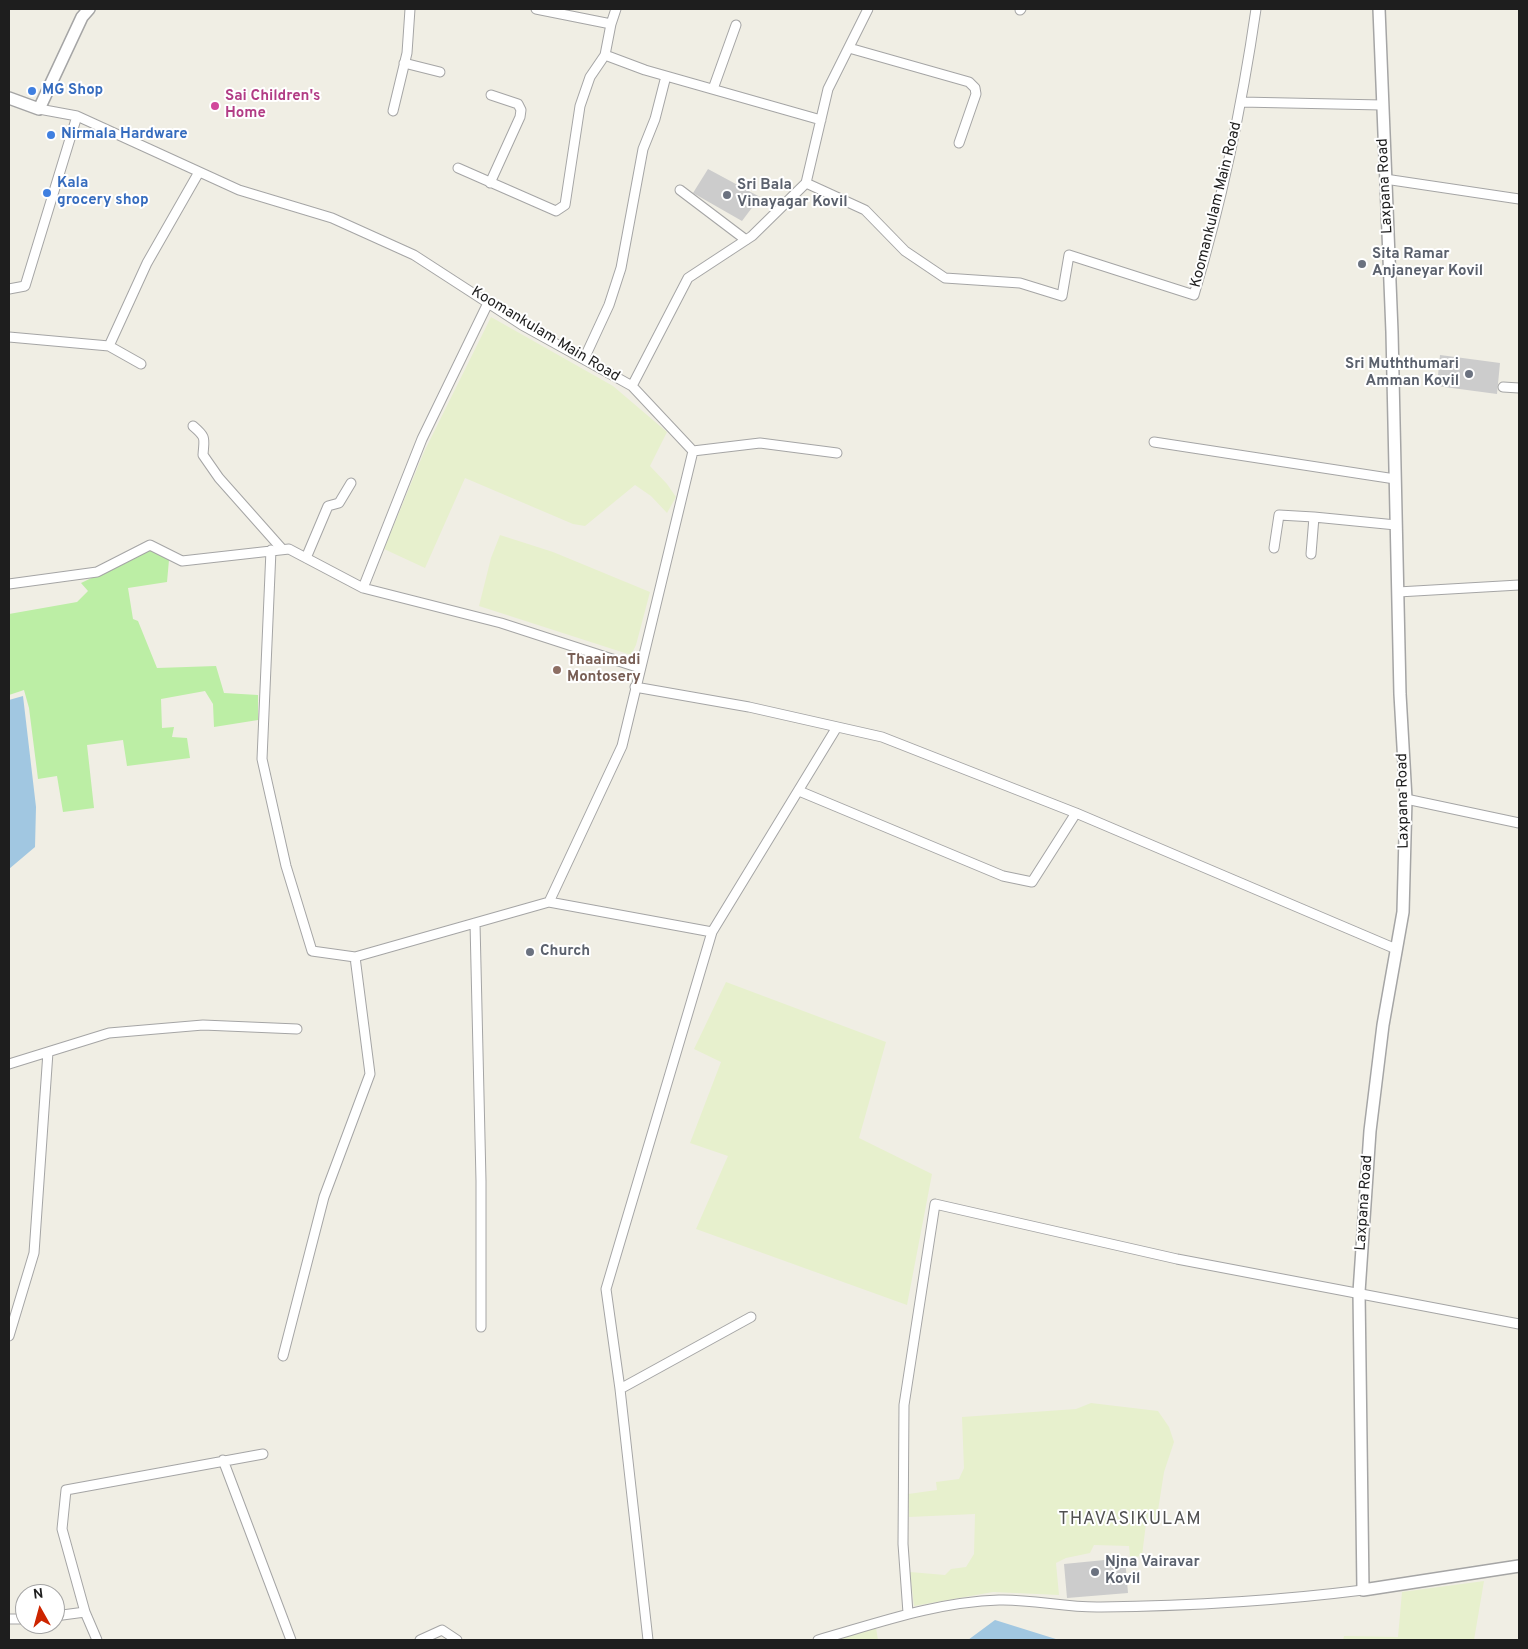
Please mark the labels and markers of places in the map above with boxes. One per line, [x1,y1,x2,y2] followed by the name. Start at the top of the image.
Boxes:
[42,82,103,100] place label: MG Shop
[26,85,38,97] marker: MG Shop
[225,88,320,123] place label: Sai Children's Home
[209,100,221,112] marker: Sai Children's Home
[61,126,188,144] place label: Nirmala Hardware
[45,129,57,141] marker: Nirmala Hardware
[57,175,149,210] place label: Kala grocery shop
[737,177,848,212] place label: Sri Bala Vinayagar Kovil
[41,187,53,199] marker: Kala grocery shop
[721,189,733,201] marker: Sri Bala Vinayagar Kovil
[1372,246,1483,281] place label: Sita Ramar Anjaneyar Kovil
[1356,258,1368,270] marker: Sita Ramar Anjaneyar Kovil
[1345,356,1459,391] place label: Sri Muththumari Amman Kovil
[1463,368,1475,380] marker: Sri Muththumari Amman Kovil
[567,652,641,687] place label: Thaaimadi Montosery
[551,664,563,676] marker: Thaaimadi Montosery
[540,943,590,961] place label: Church
[524,946,536,958] marker: Church
[1105,1554,1200,1589] place label: Njna Vairavar Kovil
[1089,1566,1101,1578] marker: Njna Vairavar Kovil

